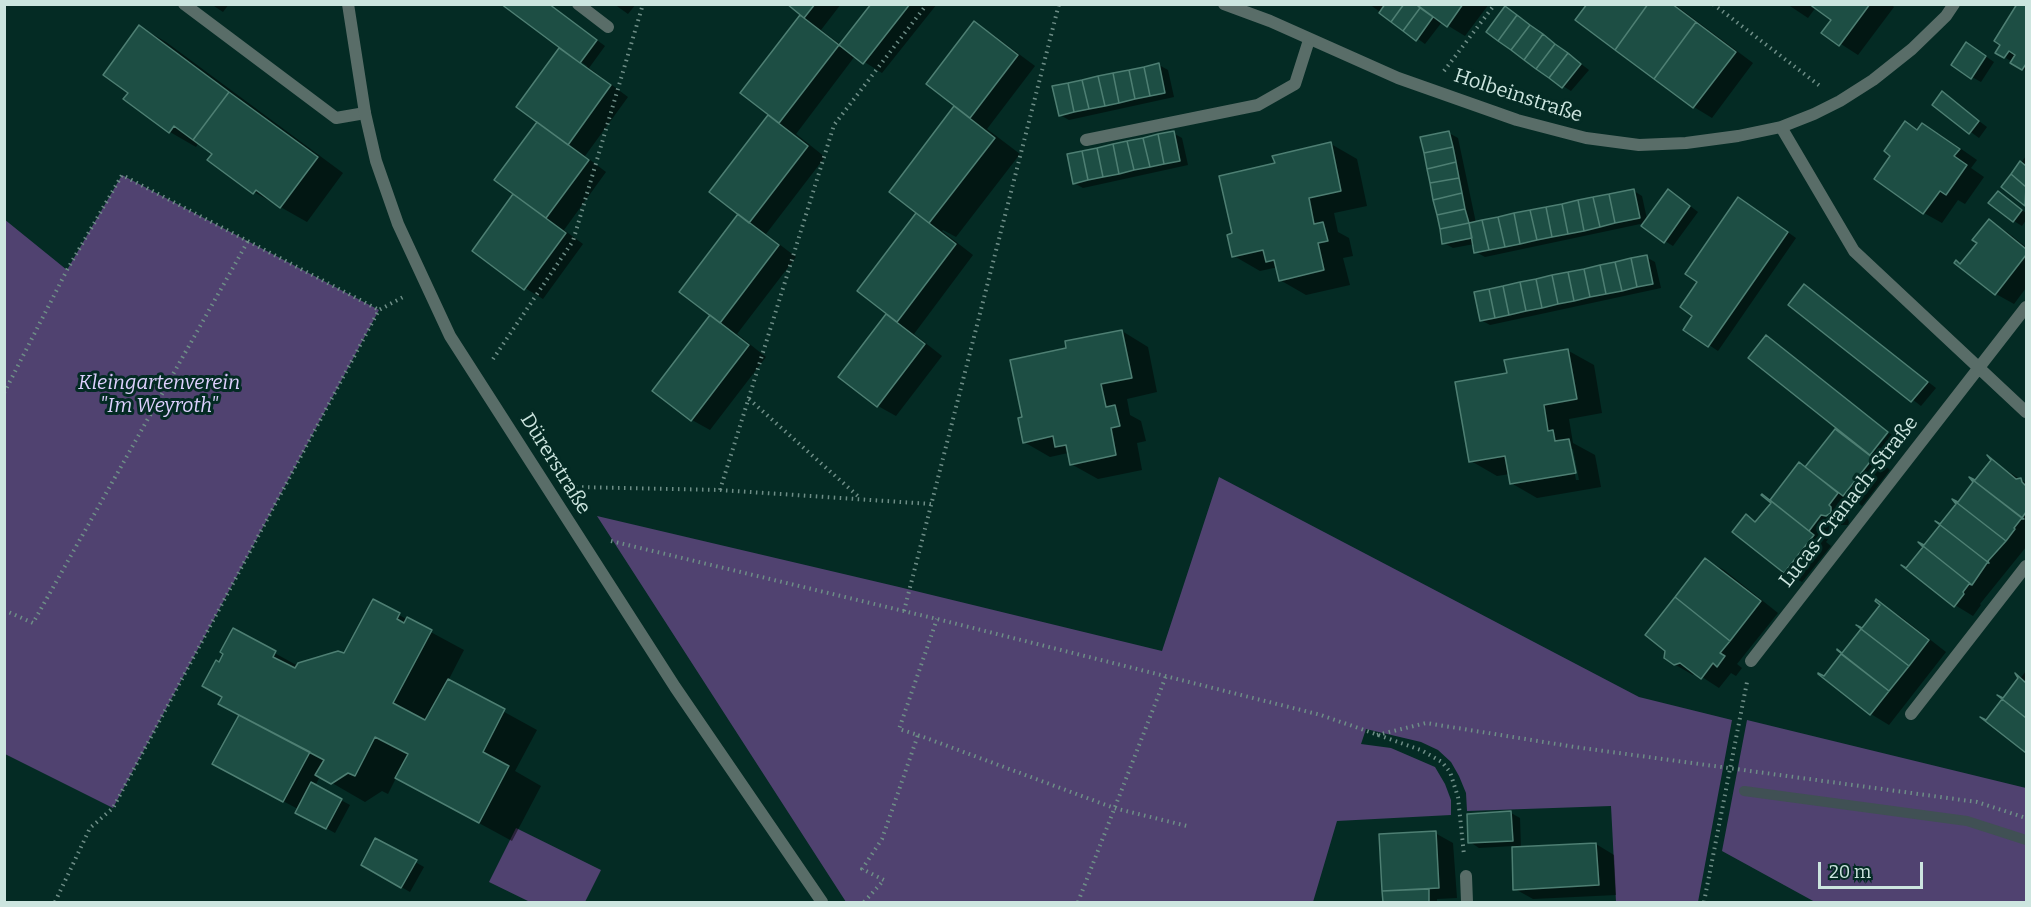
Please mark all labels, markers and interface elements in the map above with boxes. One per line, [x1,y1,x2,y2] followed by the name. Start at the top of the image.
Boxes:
[1451,64,1585,128] street label: Holbeinstraße
[78,371,240,418] park label: Kleingartenverein "Im Weyroth"
[515,409,595,519] street label: Dürerstraße
[1775,411,1923,593] street label: Lucas-Cranach-Straße
[1821,850,1926,888] scale bar
[1829,861,1871,883] text: 20 m

